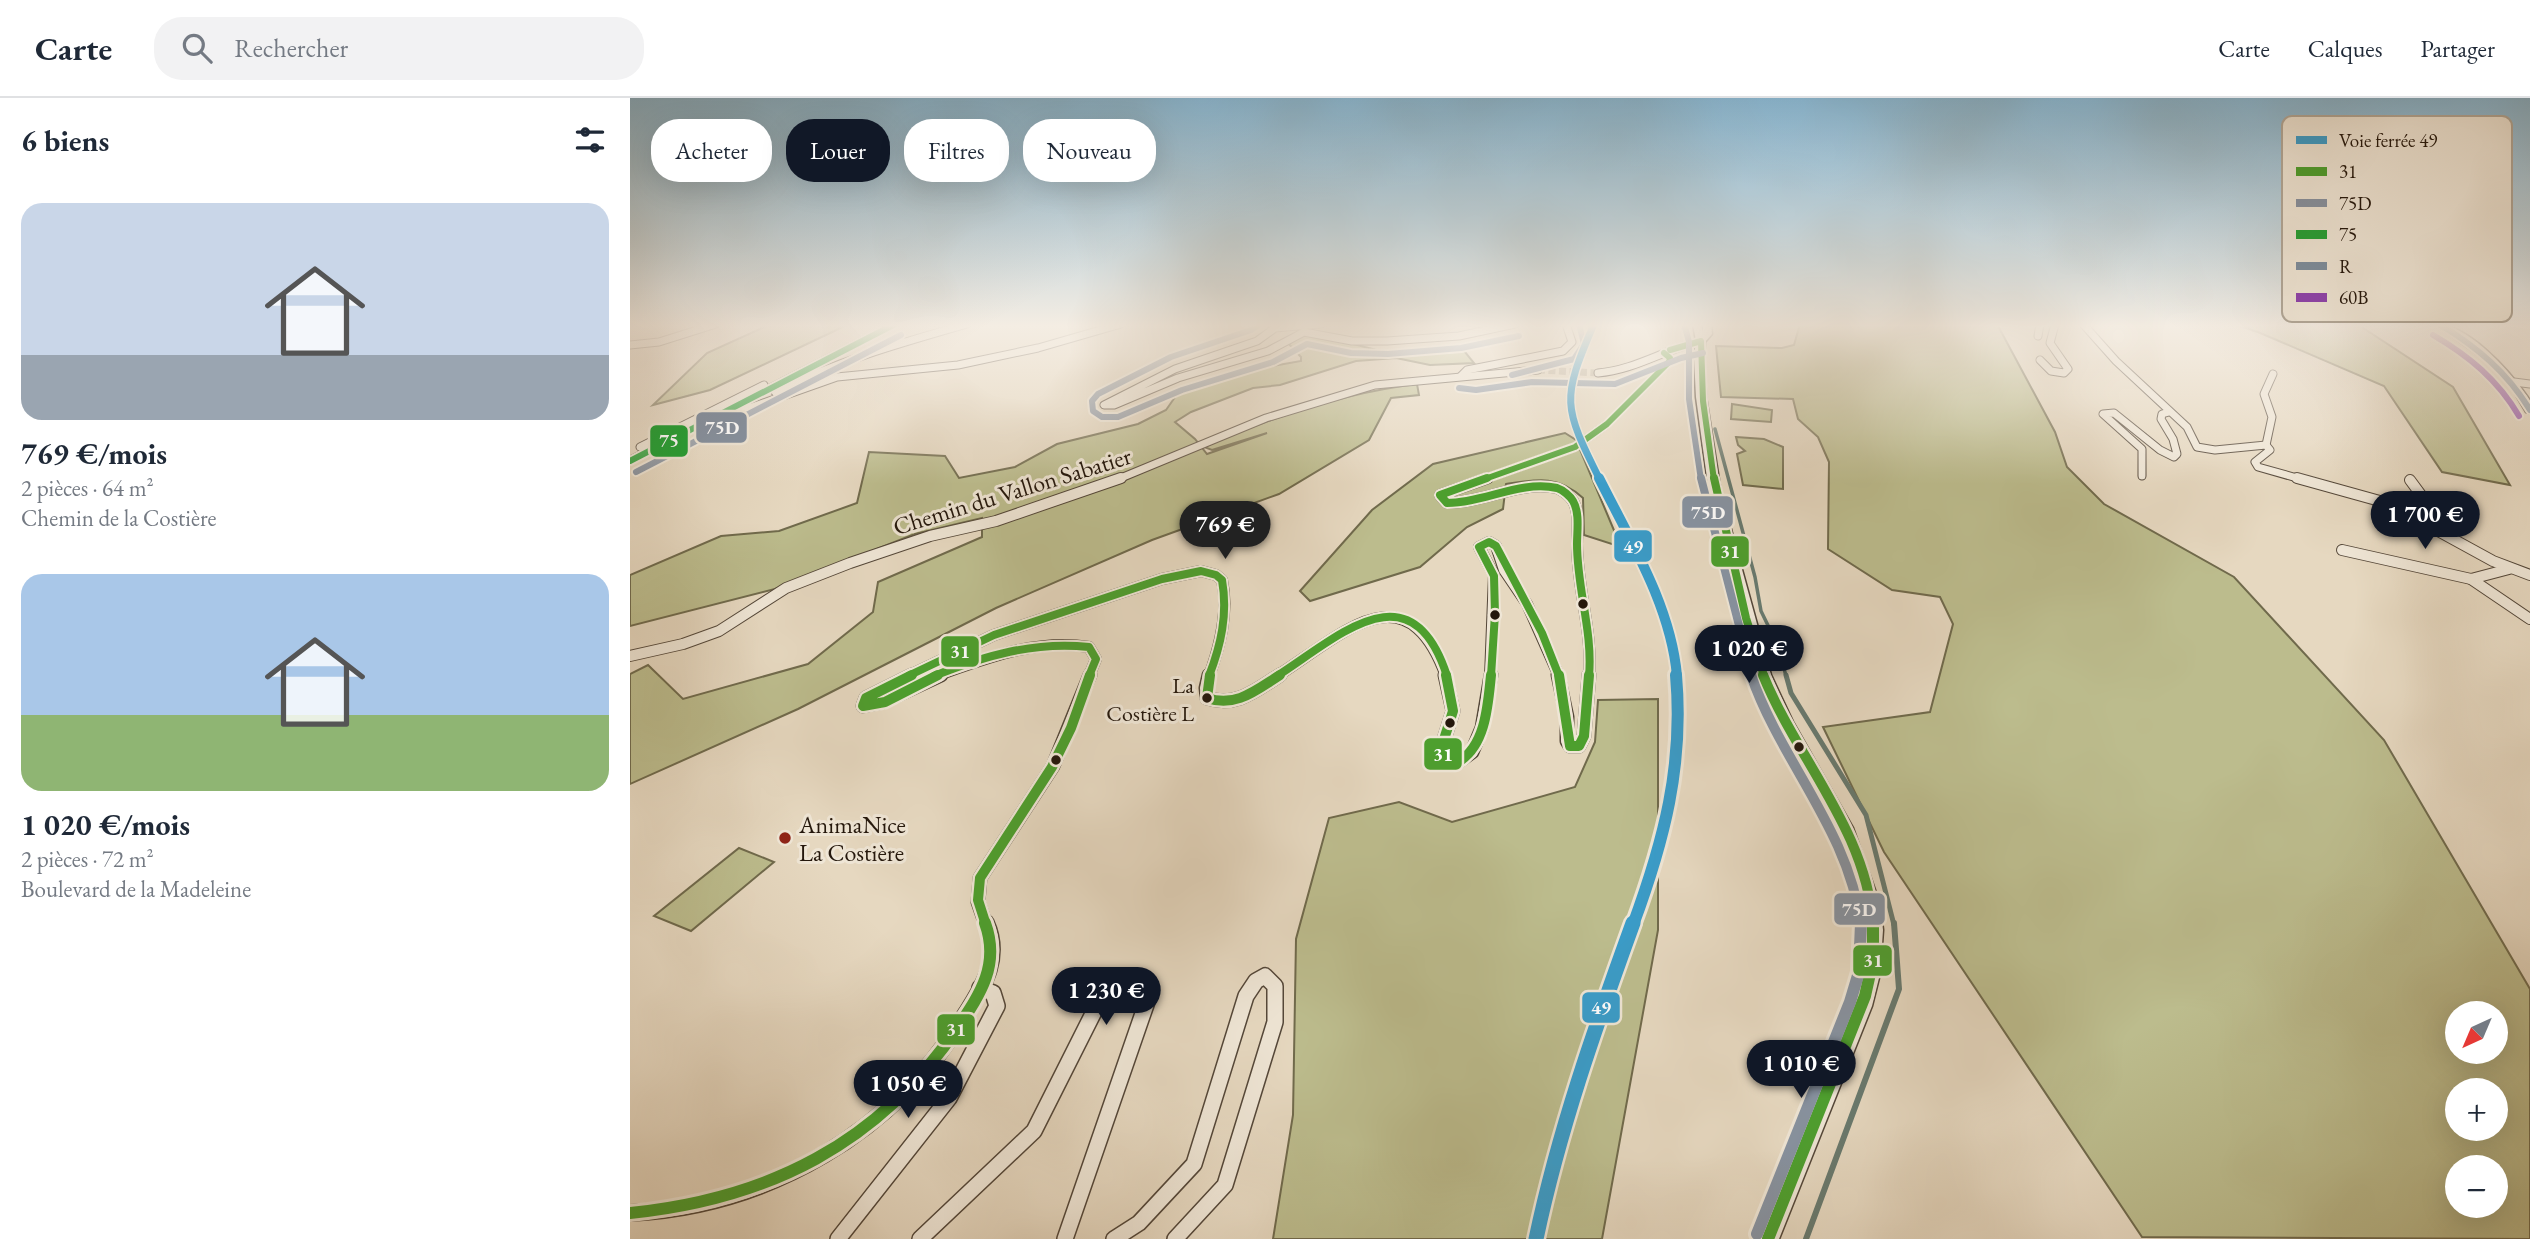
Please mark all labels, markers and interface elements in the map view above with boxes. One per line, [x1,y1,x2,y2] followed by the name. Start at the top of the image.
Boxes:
[154,17,644,80] search box
[35,27,112,70] text: Carte
[178,29,216,67] icon: search
[234,31,348,65] text: Rechercher
[2218,33,2270,64] text: Carte
[2308,33,2382,64] text: Calques
[2420,33,2495,64] text: Partager
[2282,116,2512,322] legend
[651,119,772,182] chip: Acheter
[786,119,890,182] chip: Louer
[904,119,1009,182] chip: Filtres
[1023,119,1156,182] chip: Nouveau
[21,121,109,160] text: 6 biens
[571,121,609,159] icon: filters
[2339,128,2437,153] text: Voie ferrée 49
[2339,159,2357,184] text: 31
[2339,191,2372,216] text: 75D
[2339,222,2357,247] text: 75
[252,248,378,374] icon: home
[2339,254,2353,279] text: R
[2339,285,2368,310] text: 60B
[695,411,748,444] line badge: 75D
[705,415,740,440] text: 75D
[649,424,689,458] line badge: 75
[659,428,679,453] text: 75
[21,434,167,473] text: 769 €/mois
[889,440,1135,542] street label: Chemin du Vallon Sabatier
[21,473,154,503] text: 2 pièces · 64 m²
[2360,491,2490,551] pin: 1 700 €
[1681,495,1734,529] line badge: 75D
[2387,499,2463,529] text: 1 700 €
[1691,500,1726,525] text: 75D
[1176,502,1274,561] pin: 769 €
[21,503,217,533] text: Chemin de la Costière
[1196,509,1254,539] text: 769 €
[1613,529,1653,563] line badge: 49
[1623,534,1643,559] text: 49
[1710,535,1750,568] line badge: 31
[1720,539,1740,564] text: 31
[1576,597,1590,611] unlabelled marker
[1488,608,1502,622] unlabelled marker
[252,619,378,745] icon: home
[1684,626,1814,685] pin: 1 020 €
[1711,633,1787,663] text: 1 020 €
[940,635,980,668] line badge: 31
[950,639,970,664] text: 31
[1106,671,1194,728] place label: La Costière L
[1200,691,1214,705] marker: La Costière L
[1443,716,1457,730] unlabelled marker
[1423,737,1463,771] line badge: 31
[1792,740,1806,754] unlabelled marker
[1433,742,1453,767] text: 31
[1049,753,1063,767] unlabelled marker
[21,805,190,844] text: 1 020 €/mois
[798,809,906,868] place label: AnimaNice La Costière
[777,830,793,846] marker: AnimaNice La Costière
[21,844,154,874] text: 2 pièces · 72 m²
[21,874,251,904] text: Boulevard de la Madeleine
[1833,892,1886,926] line badge: 75D
[1842,897,1877,922] text: 75D
[1852,944,1893,977] line badge: 31
[1863,948,1883,973] text: 31
[1041,968,1171,1027] pin: 1 230 €
[1068,975,1144,1005] text: 1 230 €
[1581,991,1621,1024] line badge: 49
[1591,995,1611,1020] text: 49
[2445,1001,2508,1064] north arrow
[2445,1001,2508,1218] map controls
[936,1013,976,1046] line badge: 31
[946,1017,966,1042] text: 31
[1736,1040,1866,1100] pin: 1 010 €
[1763,1048,1839,1078] text: 1 010 €
[843,1060,973,1120] pin: 1 050 €
[870,1068,946,1098] text: 1 050 €
[2445,1078,2508,1141] button: +
[2445,1155,2508,1218] button: −

